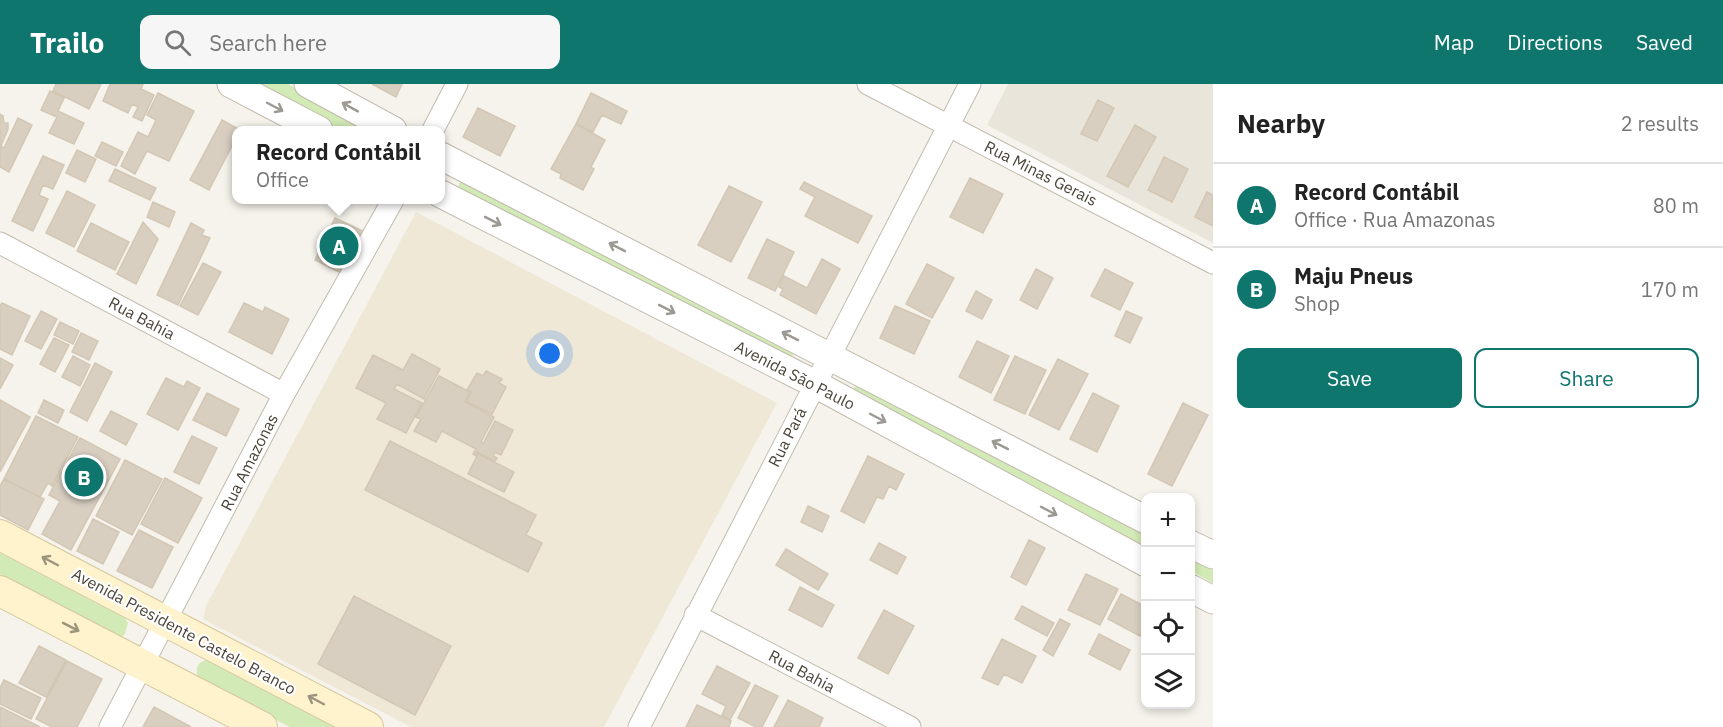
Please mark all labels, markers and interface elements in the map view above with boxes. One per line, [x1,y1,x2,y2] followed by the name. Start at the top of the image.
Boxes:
[140,15,560,69] search box
[30,24,104,61] text: Trailo
[161,26,194,59] icon: search
[209,28,327,57] text: Search here
[1434,28,1474,56] text: Map
[1507,28,1603,56] text: Directions
[1636,28,1693,56] text: Saved
[342,101,360,112] one-way arrow
[265,102,283,113] one-way arrow
[1237,106,1325,140] text: Nearby
[1621,110,1699,137] text: 2 results
[232,126,445,204] popup
[981,136,1101,210] street label: Rua Minas Gerais
[256,137,421,166] text: Record Contábil
[256,166,309,193] text: Office
[1294,177,1459,206] text: Record Contábil
[1250,192,1263,219] text: A
[1653,192,1699,219] text: 80 m
[1294,206,1495,233] text: Office · Rua Amazonas
[484,216,502,227] one-way arrow
[320,224,358,268] pin: A
[608,240,626,252] one-way arrow
[1294,261,1413,290] text: Maju Pneus
[1250,276,1263,303] text: B
[1641,276,1699,303] text: 170 m
[1294,290,1340,317] text: Shop
[105,292,179,344] street label: Rua Bahia
[658,303,675,315] one-way arrow
[782,330,799,342] one-way arrow
[732,336,858,414] street label: Avenida São Paulo
[535,339,564,368] your location
[1237,348,1462,408] button: Save
[1474,348,1699,408] button: Share
[764,404,811,470] street label: Rua Pará
[216,410,282,514] street label: Rua Amazonas
[868,413,886,424] one-way arrow
[992,439,1010,450] one-way arrow
[64,454,104,500] pin: B
[1141,493,1195,709] map controls
[1141,493,1195,547] button: +
[1040,505,1057,517] one-way arrow
[1141,547,1195,601] button: −
[42,555,59,567] one-way arrow
[69,563,299,699] street label: Avenida Presidente Castelo Branco
[1141,601,1195,655] button: locate
[61,622,79,633] one-way arrow
[765,645,839,697] street label: Rua Bahia
[1141,655,1195,709] button: layers
[308,694,325,706] one-way arrow

